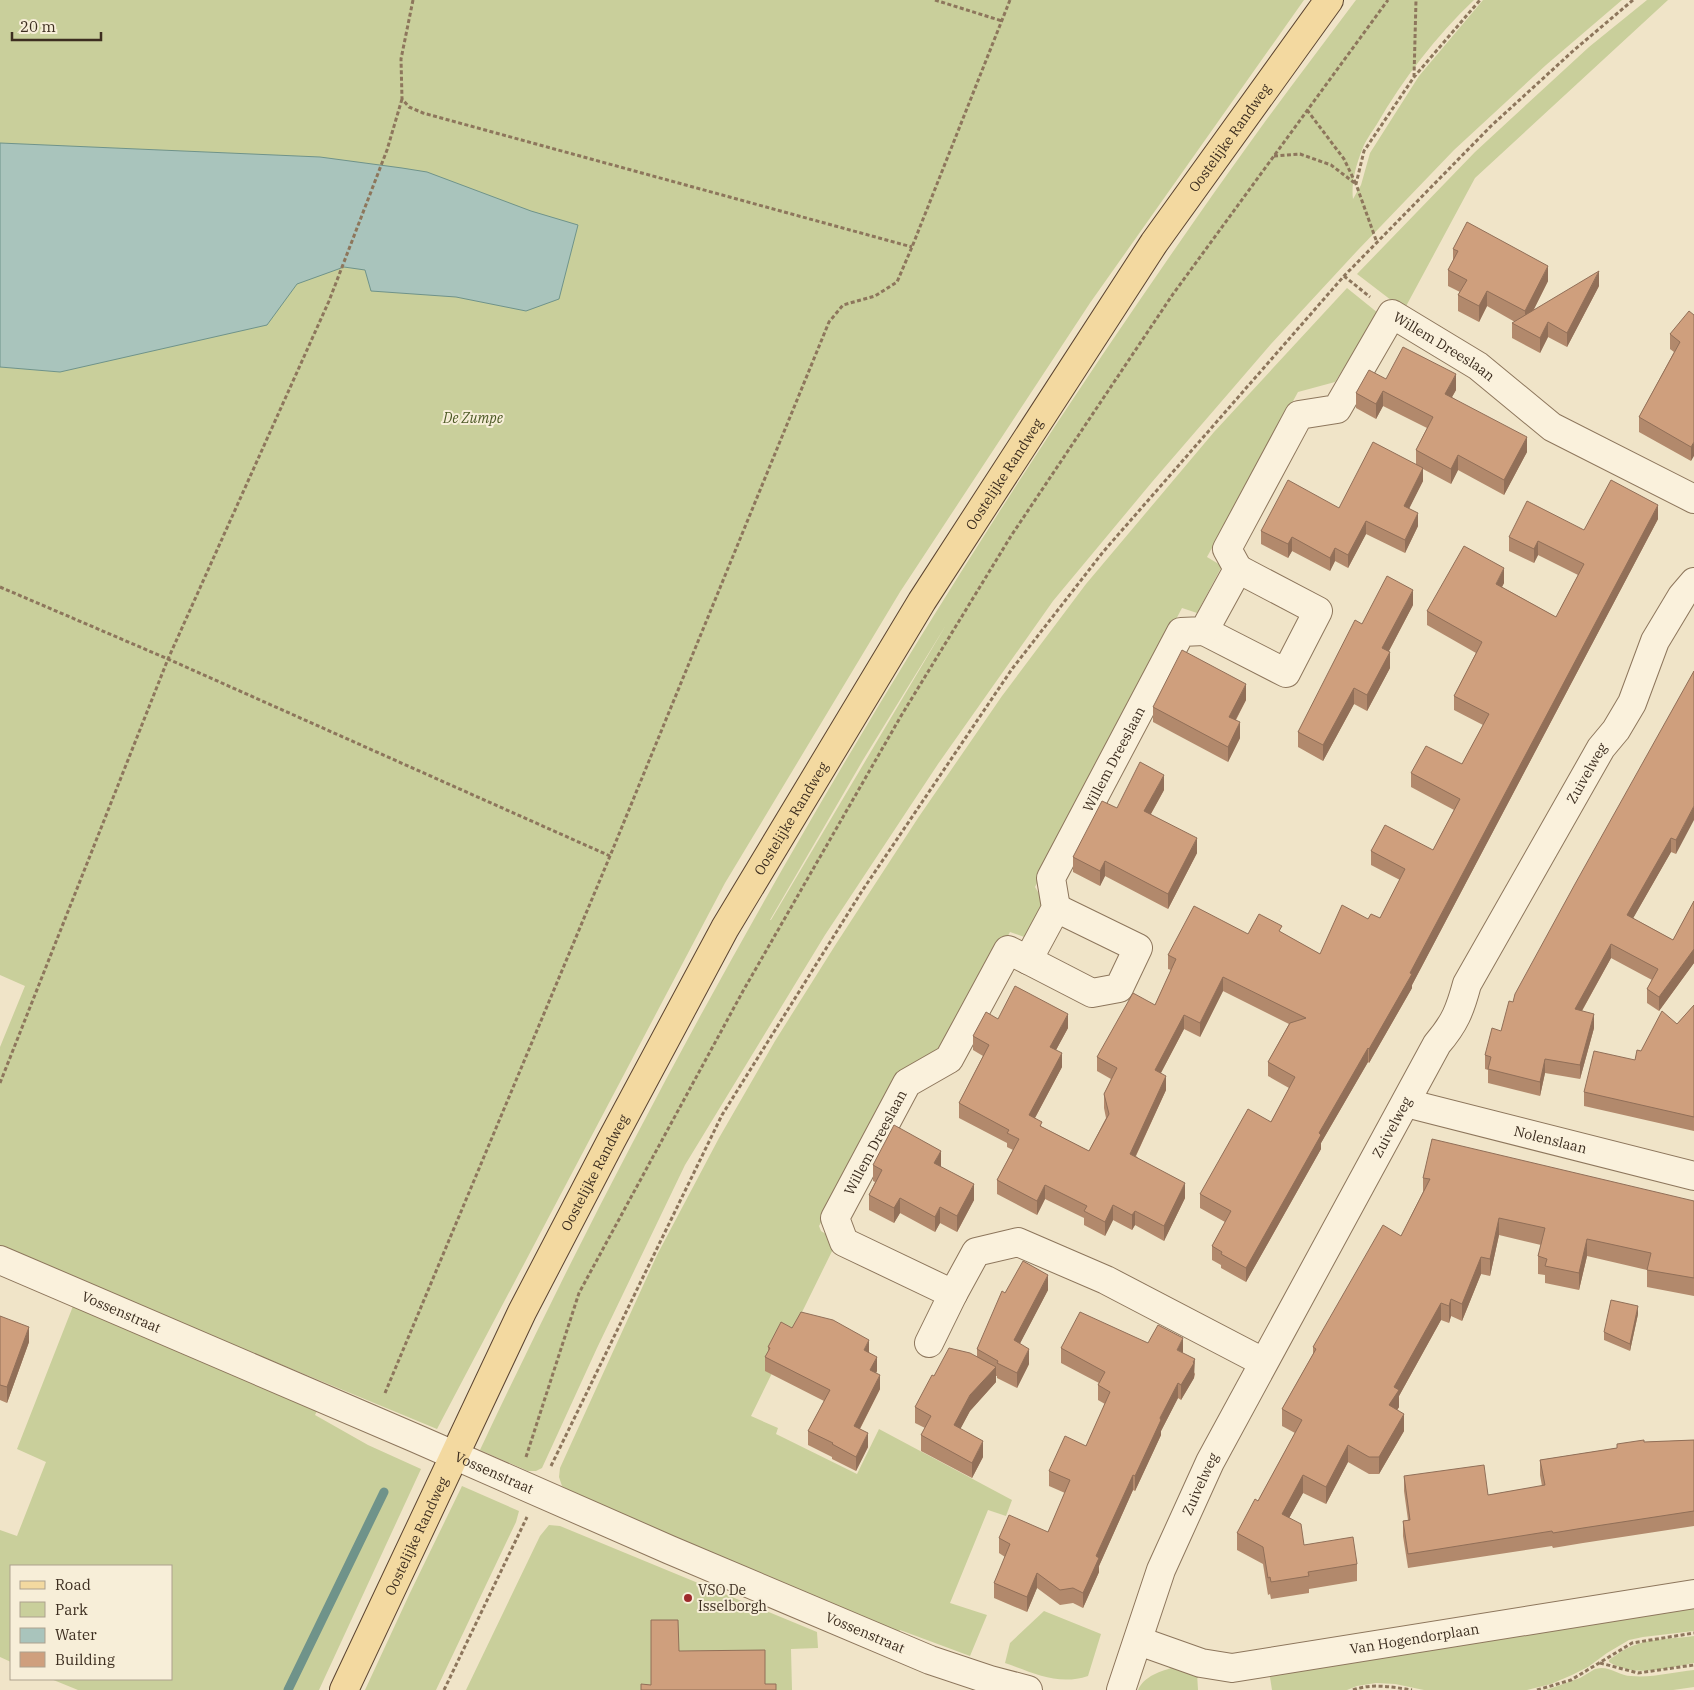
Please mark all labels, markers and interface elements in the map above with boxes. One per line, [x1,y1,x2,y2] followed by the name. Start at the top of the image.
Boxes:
[12,10,101,42] scale bar
[20,17,56,36] text: 20 m
[1185,80,1275,196] street label: Oostelijke Randweg
[1390,308,1499,385] street label: Willem Dreeslaan
[442,409,504,427] park label: De Zumpe
[961,415,1047,533] street label: Oostelijke Randweg
[1079,703,1149,815] street label: Willem Dreeslaan
[1562,738,1611,807] street label: Zuivelweg
[750,758,832,878] street label: Oostelijke Randweg
[840,1087,911,1198] street label: Willem Dreeslaan
[1368,1093,1416,1161] street label: Zuivelweg
[557,1111,633,1234] street label: Oostelijke Randweg
[1512,1122,1589,1158] street label: Nolenslaan
[79,1287,164,1337] street label: Vossenstraat
[452,1448,536,1498] street label: Vossenstraat
[1178,1449,1223,1518] street label: Zuivelweg
[381,1474,452,1598] street label: Oostelijke Randweg
[10,1565,172,1680] legend
[55,1575,91,1594] text: Road
[698,1581,767,1615] place label: VSO De Isselborgh
[682,1592,694,1604] marker: VSO De Isselborgh
[55,1600,88,1619] text: Park
[823,1608,908,1657] street label: Vossenstraat
[1348,1620,1481,1658] street label: Van Hogendorplaan
[55,1625,97,1644] text: Water
[55,1650,115,1669] text: Building

